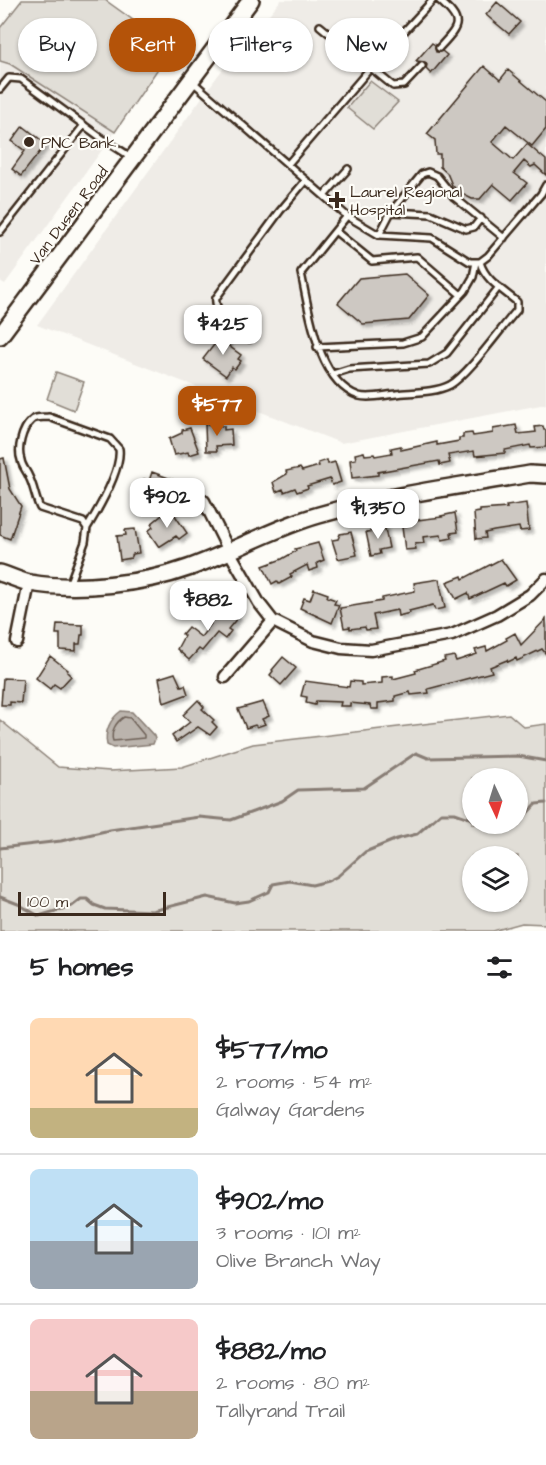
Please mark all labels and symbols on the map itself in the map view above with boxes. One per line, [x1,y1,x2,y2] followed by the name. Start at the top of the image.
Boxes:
[41,132,116,154] place label: PNC Bank
[22,135,36,149] marker: PNC Bank
[24,161,113,270] street label: Van Dusen Road
[350,181,462,221] place label: Laurel Regional Hospital
[328,191,346,209] marker: Laurel Regional Hospital
[187,305,259,356] pin: $425
[181,386,253,437] pin: $577
[131,478,203,529] pin: $902
[329,489,427,540] pin: $1,350
[172,581,244,632] pin: $882
[462,768,528,834] north arrow
[18,889,166,916] scale bar

